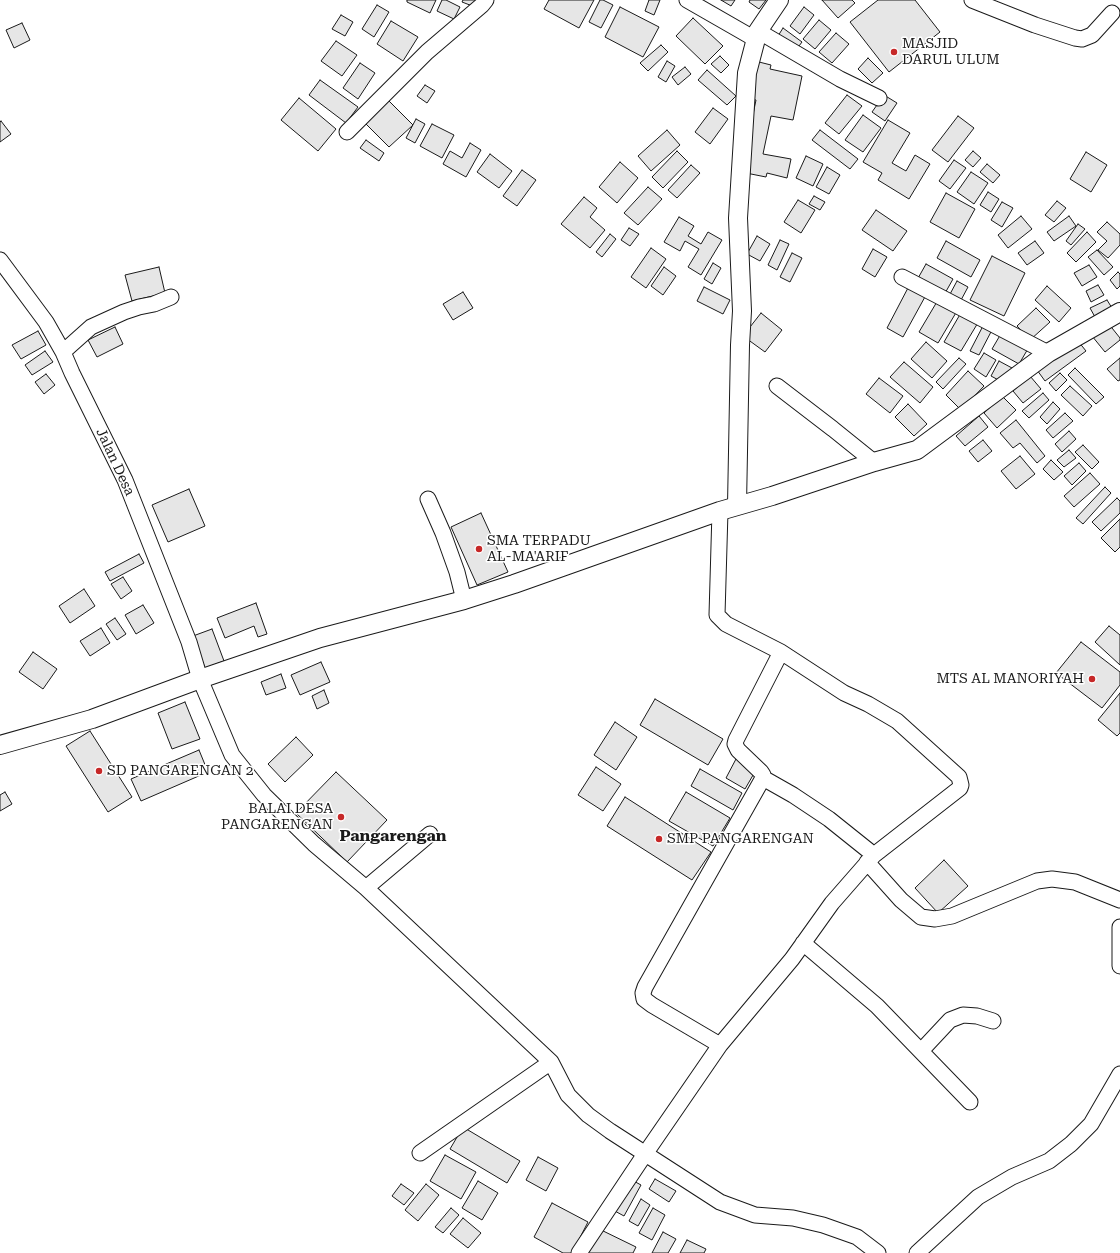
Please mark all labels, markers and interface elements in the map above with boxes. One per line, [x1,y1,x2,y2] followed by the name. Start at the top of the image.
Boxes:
[902,36,1000,68] place label: MASJID DARUL ULUM
[889,47,899,57] marker: MASJID DARUL ULUM
[92,426,138,498] street label: Jalan Desa
[487,533,591,566] place label: SMA TERPADU AL-MA'ARIF
[474,544,484,554] marker: SMA TERPADU AL-MA'ARIF
[936,671,1084,687] place label: MTS AL MANORIYAH
[1087,674,1097,684] marker: MTS AL MANORIYAH
[107,763,253,779] place label: SD PANGARENGAN 2
[94,766,104,776] marker: SD PANGARENGAN 2
[221,801,333,834] place label: BALAI DESA PANGARENGAN
[336,812,346,822] marker: BALAI DESA PANGARENGAN
[339,826,447,846] district label: Pangarengan
[667,831,814,847] place label: SMP PANGARENGAN
[654,834,664,844] marker: SMP PANGARENGAN

